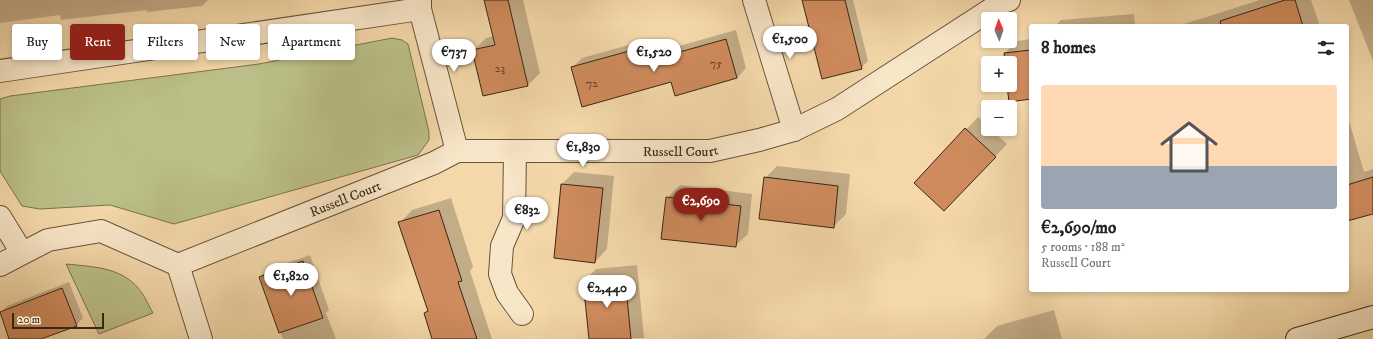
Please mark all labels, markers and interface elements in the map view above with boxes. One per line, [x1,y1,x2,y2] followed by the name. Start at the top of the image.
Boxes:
[981,12,1017,48] north arrow
[981,12,1017,136] map controls
[12,24,62,60] chip: Buy
[70,24,125,60] chip: Rent
[133,24,198,60] chip: Filters
[206,24,260,60] chip: New
[268,24,355,60] chip: Apartment
[757,26,823,60] pin: €1,500
[772,31,808,47] text: €1,500
[1041,37,1096,59] text: 8 homes
[1315,37,1337,59] icon: filters
[430,39,478,73] pin: €737
[621,39,687,73] pin: €1,520
[441,44,467,60] text: €737
[636,44,672,60] text: €1,520
[710,56,722,71] house number: 75
[981,56,1017,92] button: +
[495,61,505,76] house number: 23
[586,76,598,91] house number: 72
[981,100,1017,136] button: −
[1153,111,1225,183] icon: home
[550,134,616,168] pin: €1,830
[566,139,600,155] text: €1,830
[643,141,721,161] street label: Russell Court
[307,177,384,222] street label: Russell Court
[668,188,734,222] pin: €2,690
[682,193,720,209] text: €2,690
[503,197,551,231] pin: €832
[514,202,540,218] text: €832
[1041,217,1116,239] text: €2,690/mo
[1041,239,1125,255] text: 5 rooms · 188 m²
[1041,255,1111,271] text: Russell Court
[258,263,324,297] pin: €1,820
[273,268,309,284] text: €1,820
[574,275,640,309] pin: €2,440
[587,280,627,296] text: €2,440
[12,311,104,330] scale bar
[18,313,40,327] text: 20 m

